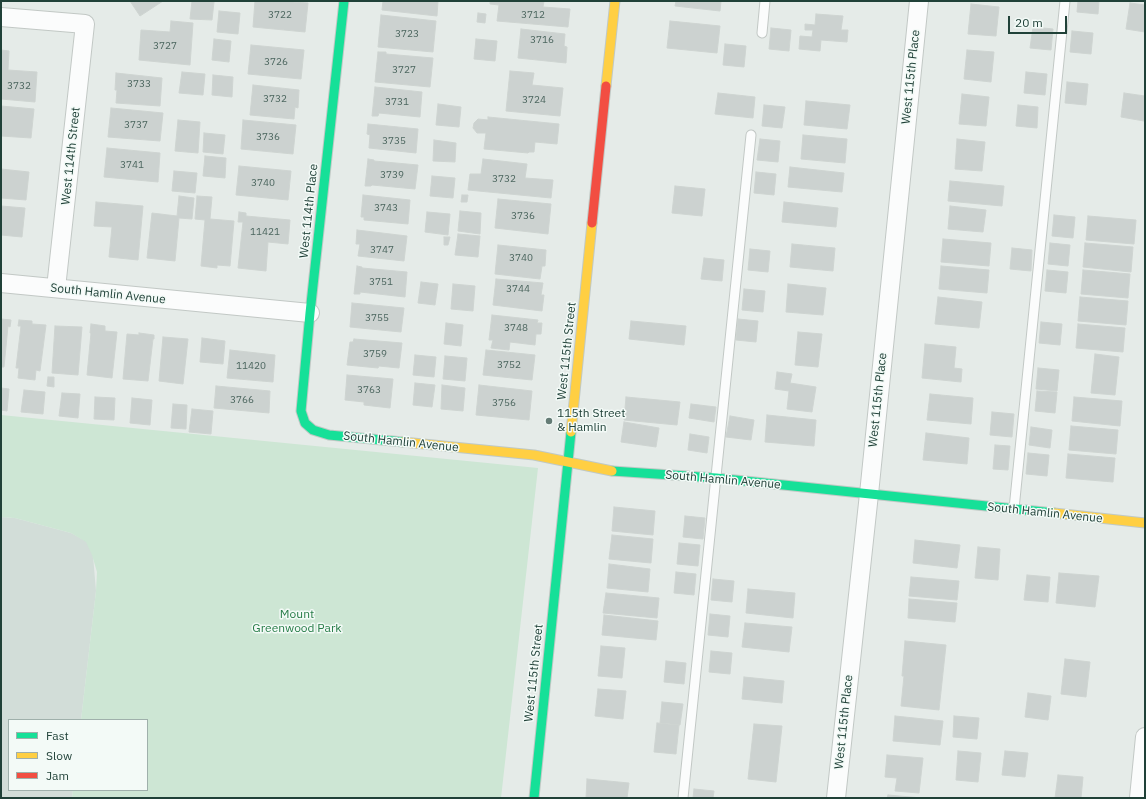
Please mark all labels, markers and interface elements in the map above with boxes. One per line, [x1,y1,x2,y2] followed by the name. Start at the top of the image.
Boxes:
[1010,8,1069,34] scale bar
[268,9,292,21] house number: 3722
[521,9,545,21] house number: 3712
[1015,15,1043,30] text: 20 m
[395,28,419,40] house number: 3723
[899,29,923,125] street label: West 115th Place
[530,34,554,46] house number: 3716
[153,40,177,52] house number: 3727
[264,56,288,68] house number: 3726
[392,64,416,76] house number: 3727
[127,78,151,90] house number: 3733
[7,80,31,92] house number: 3732
[263,93,287,105] house number: 3732
[522,94,546,106] house number: 3724
[385,96,409,108] house number: 3731
[59,106,83,206] street label: West 114th Street
[124,119,148,131] house number: 3737
[256,131,280,143] house number: 3736
[382,135,406,147] house number: 3735
[120,159,144,171] house number: 3741
[297,163,321,259] street label: West 114th Place
[380,169,404,181] house number: 3739
[492,173,516,185] house number: 3732
[251,177,275,189] house number: 3740
[374,202,398,214] house number: 3743
[511,210,535,222] house number: 3736
[250,226,280,238] house number: 11421
[370,244,394,256] house number: 3747
[509,252,533,264] house number: 3740
[369,276,393,288] house number: 3751
[50,281,166,307] street label: South Hamlin Avenue
[506,283,530,295] house number: 3744
[555,301,579,401] street label: West 115th Street
[365,312,389,324] house number: 3755
[504,322,528,334] house number: 3748
[363,348,387,360] house number: 3759
[866,352,890,448] street label: West 115th Place
[497,359,521,371] house number: 3752
[236,360,266,372] house number: 11420
[357,384,381,396] house number: 3763
[230,394,254,406] house number: 3766
[492,397,516,409] house number: 3756
[557,407,625,435] place label: 115th Street & Hamlin
[544,416,554,426] marker: 115th Street & Hamlin
[343,429,459,455] street label: South Hamlin Avenue
[665,468,781,492] street label: South Hamlin Avenue
[987,500,1103,526] street label: South Hamlin Avenue
[252,608,342,636] park label: Mount Greenwood Park
[522,623,546,723] street label: West 115th Street
[832,674,856,770] street label: West 115th Place
[8,719,148,791] legend
[46,728,69,743] text: Fast
[46,748,72,763] text: Slow
[46,768,69,783] text: Jam

